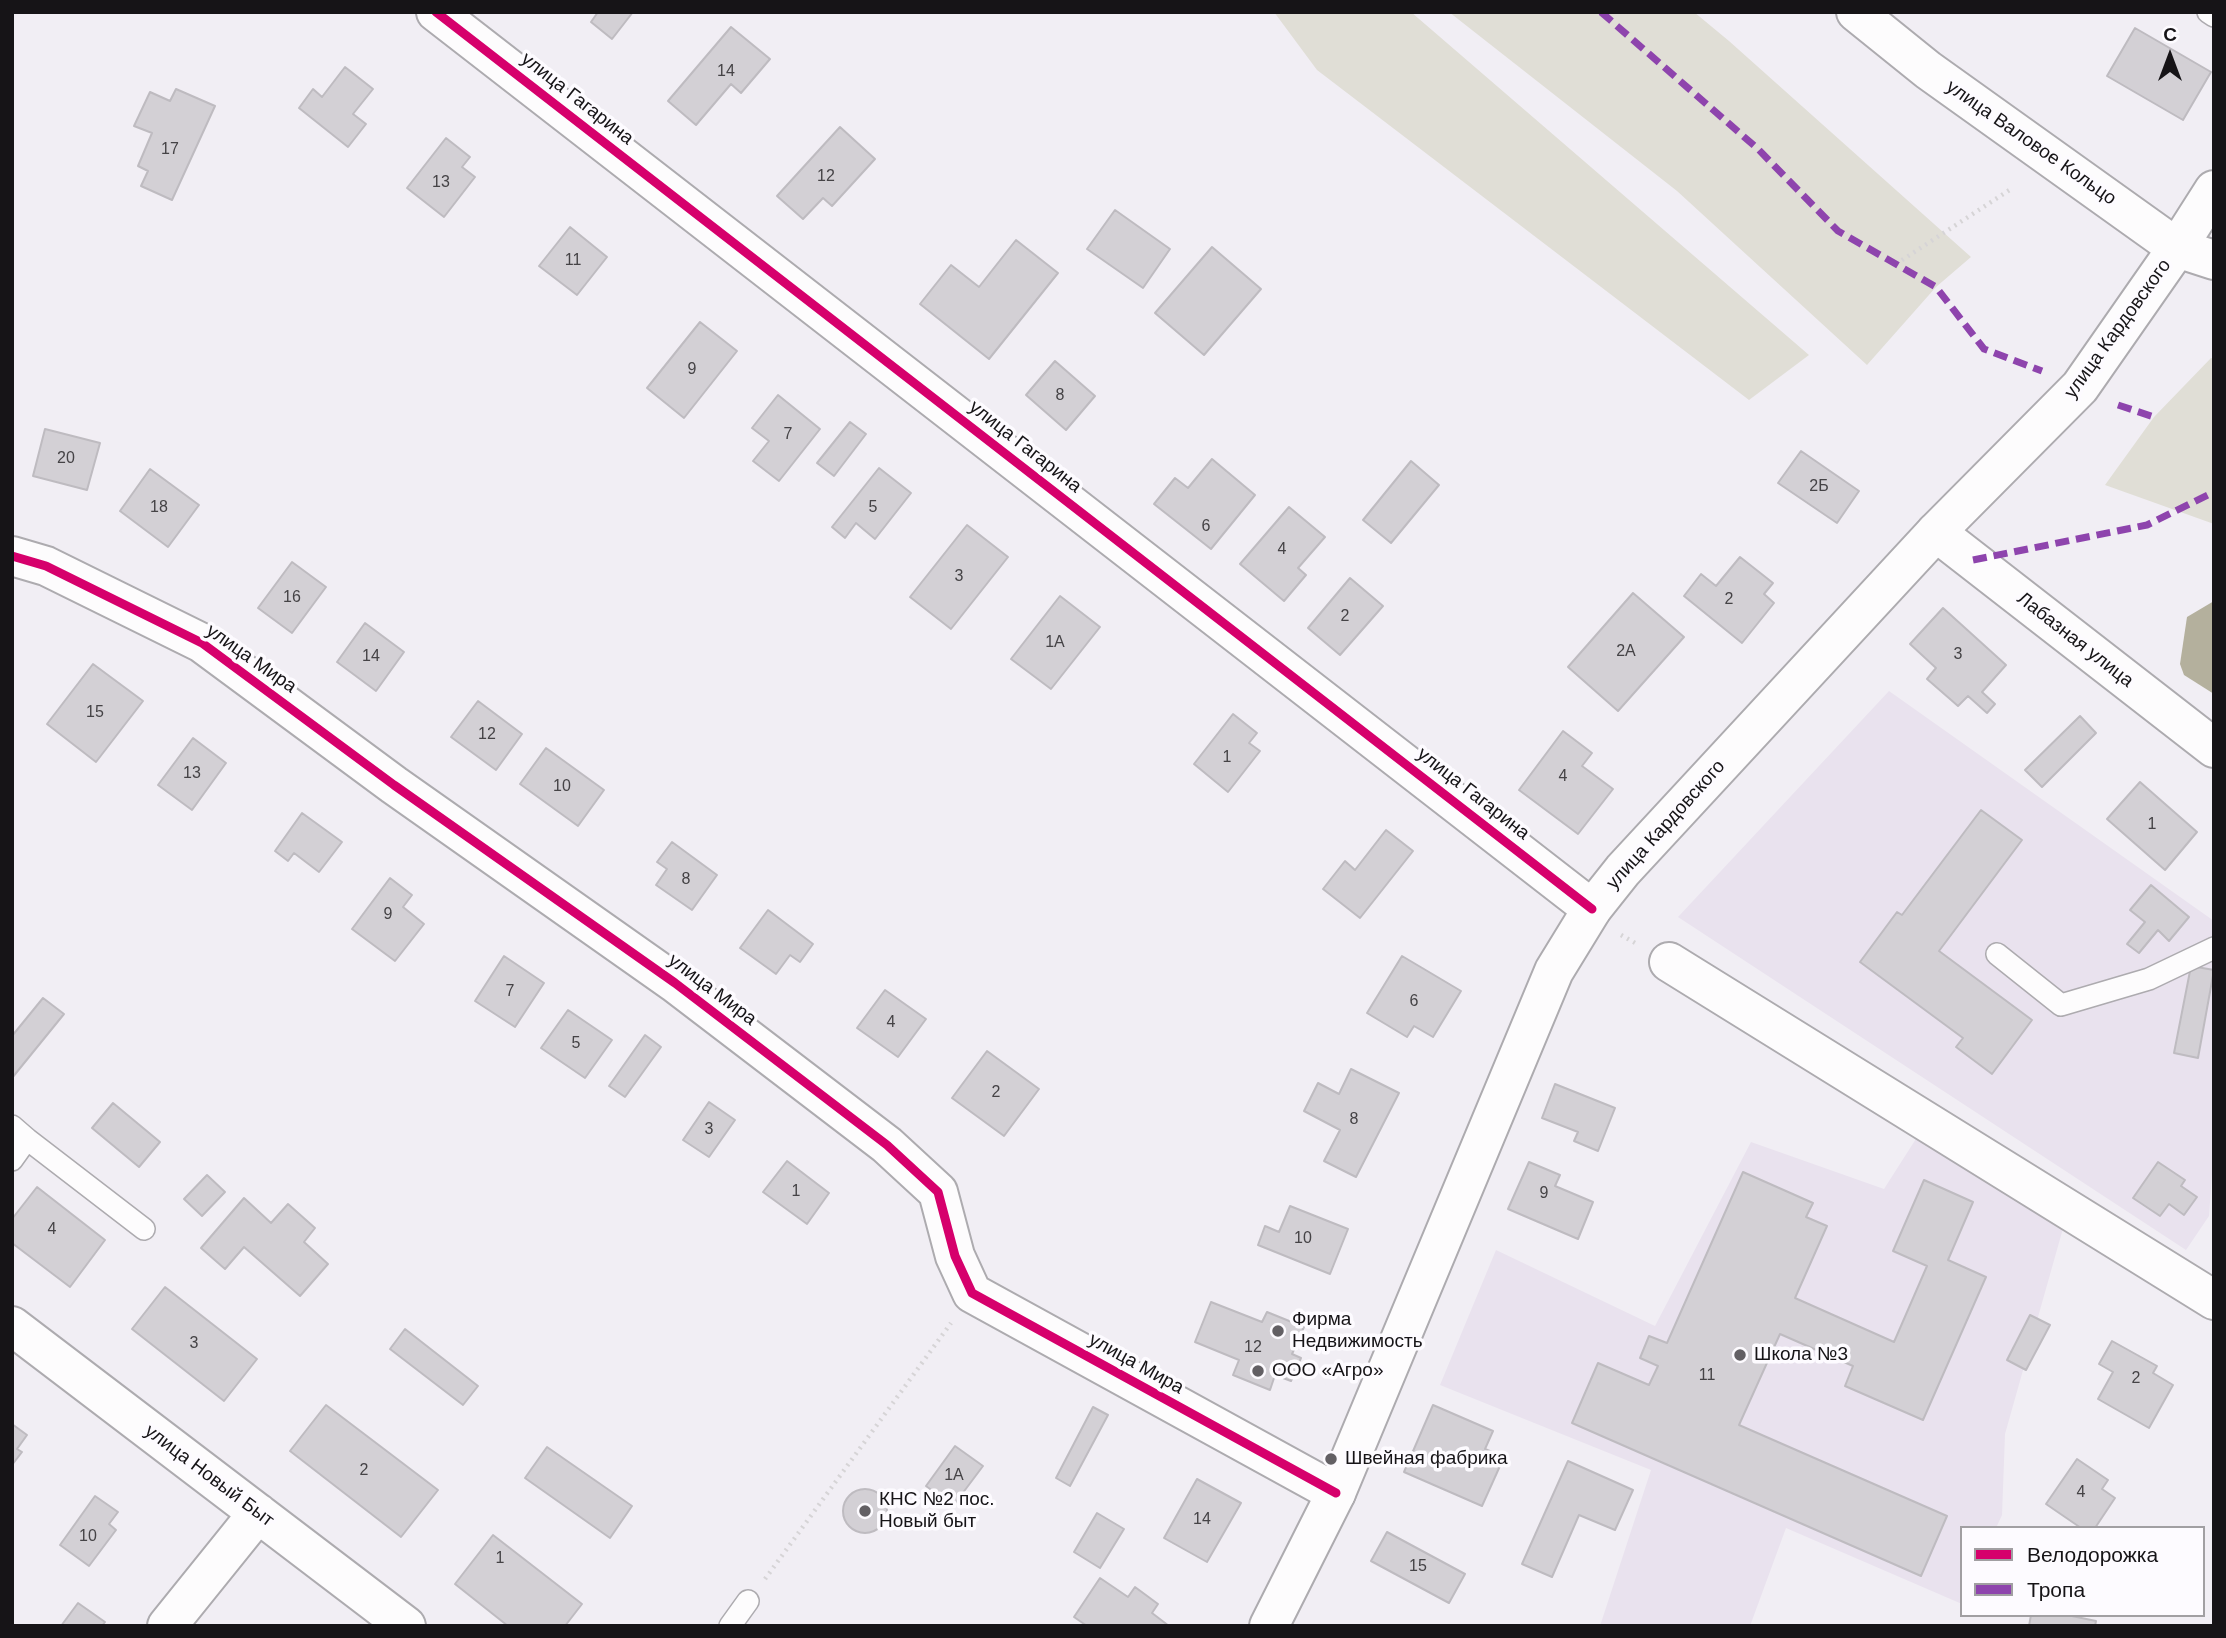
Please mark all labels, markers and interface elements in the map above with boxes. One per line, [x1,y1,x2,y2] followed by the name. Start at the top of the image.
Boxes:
[2135,21,2205,91] north arrow
[2163,24,2177,45] text: С
[516,48,638,150] street label: улица Гагарина
[717,62,735,82] house number: 14
[1942,76,2120,210] street label: улица Валовое Кольцо
[161,140,179,160] house number: 17
[817,167,835,187] house number: 12
[432,173,450,193] house number: 13
[565,251,581,271] house number: 11
[2060,255,2176,403] street label: улица Кардовского
[688,360,696,380] house number: 9
[1056,386,1064,406] house number: 8
[964,396,1086,498] street label: улица Гагарина
[784,425,792,445] house number: 7
[57,449,75,469] house number: 20
[1809,477,1829,497] house number: 2Б
[150,498,168,518] house number: 18
[869,498,877,518] house number: 5
[1202,517,1210,537] house number: 6
[1278,540,1286,560] house number: 4
[955,567,963,587] house number: 3
[2012,587,2138,693] street label: Лабазная улица
[283,588,301,608] house number: 16
[1725,590,1733,610] house number: 2
[1341,607,1349,627] house number: 2
[201,620,301,698] street label: улица Мира
[1045,633,1065,653] house number: 1А
[1616,642,1636,662] house number: 2А
[1954,645,1962,665] house number: 3
[362,647,380,667] house number: 14
[86,703,104,723] house number: 15
[478,725,496,745] house number: 12
[1412,743,1534,845] street label: улица Гагарина
[1223,748,1231,768] house number: 1
[1602,756,1730,894] street label: улица Кардовского
[183,764,201,784] house number: 13
[1559,767,1567,787] house number: 4
[553,777,571,797] house number: 10
[2148,815,2156,835] house number: 1
[682,870,690,890] house number: 8
[384,905,392,925] house number: 9
[663,949,761,1031] street label: улица Мира
[506,982,514,1002] house number: 7
[1410,992,1418,1012] house number: 6
[887,1013,895,1033] house number: 4
[572,1034,580,1054] house number: 5
[992,1083,1000,1103] house number: 2
[1350,1110,1358,1130] house number: 8
[705,1120,713,1140] house number: 3
[792,1182,800,1202] house number: 1
[1540,1184,1548,1204] house number: 9
[48,1220,56,1240] house number: 4
[1294,1229,1312,1249] house number: 10
[1292,1309,1423,1353] place label: Фирма Недвижимость
[1270,1323,1286,1339] marker: Фирма Недвижимость
[1085,1329,1187,1399] street label: улица Мира
[190,1334,198,1354] house number: 3
[1244,1338,1262,1358] house number: 12
[1754,1344,1848,1366] place label: Школа №3
[1732,1347,1748,1363] marker: Школа №3
[1272,1360,1383,1382] place label: ООО «Агро»
[1250,1363,1266,1379] marker: ООО «Агро»
[1699,1366,1715,1386] house number: 11
[2132,1369,2140,1389] house number: 2
[140,1420,278,1532] street label: улица Новый Быт
[1345,1448,1508,1470] place label: Швейная фабрика
[1323,1451,1339,1467] marker: Швейная фабрика
[360,1461,368,1481] house number: 2
[944,1466,964,1486] house number: 1А
[2077,1483,2085,1503] house number: 4
[879,1489,995,1533] place label: КНС №2 пос. Новый быт
[857,1503,873,1519] marker: КНС №2 пос. Новый быт
[1193,1510,1211,1530] house number: 14
[1960,1526,2205,1617] legend
[79,1527,97,1547] house number: 10
[2027,1543,2158,1566] text: Велодорожка
[496,1549,504,1569] house number: 1
[1409,1557,1427,1577] house number: 15
[2027,1578,2085,1601] text: Тропа

